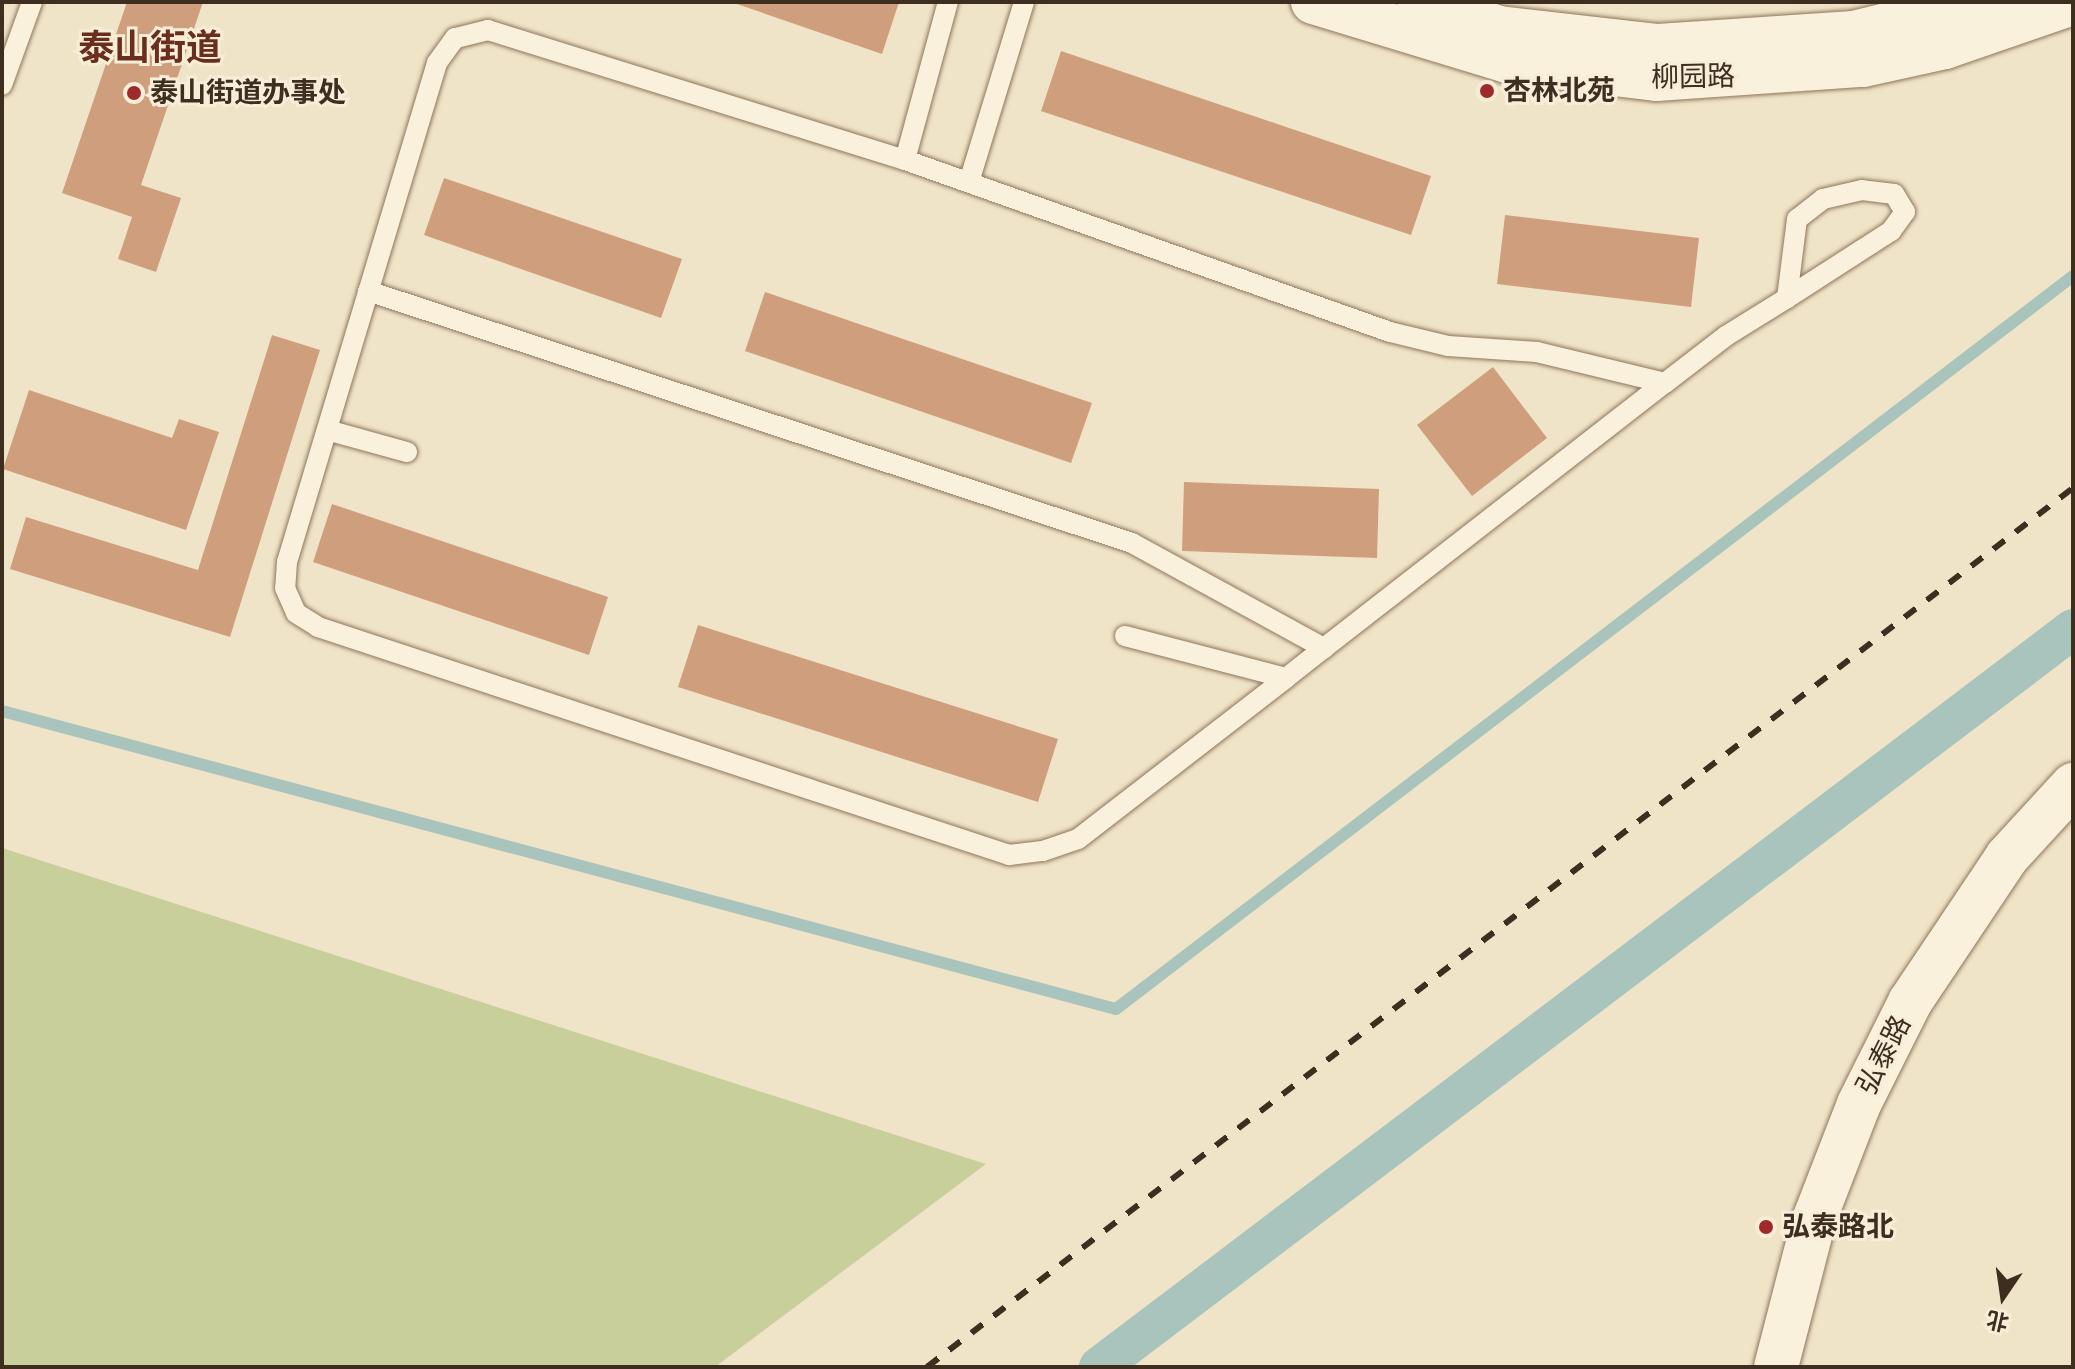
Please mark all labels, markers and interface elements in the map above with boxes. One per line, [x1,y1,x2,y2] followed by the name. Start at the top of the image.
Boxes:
[78,27,222,71] district label: 泰山街道
[1651,59,1735,95] street label: 柳园路
[1503,74,1615,108] place label: 杏林北苑
[150,76,346,110] place label: 泰山街道办事处
[1478,82,1496,100] marker: 杏林北苑
[125,84,143,102] marker: 泰山街道办事处
[1850,1010,1918,1100] street label: 弘泰路
[1782,1210,1894,1244] place label: 弘泰路北
[1757,1218,1775,1236] marker: 弘泰路北
[1963,1257,2043,1337] north arrow
[1984,1305,2011,1337] text: 北

